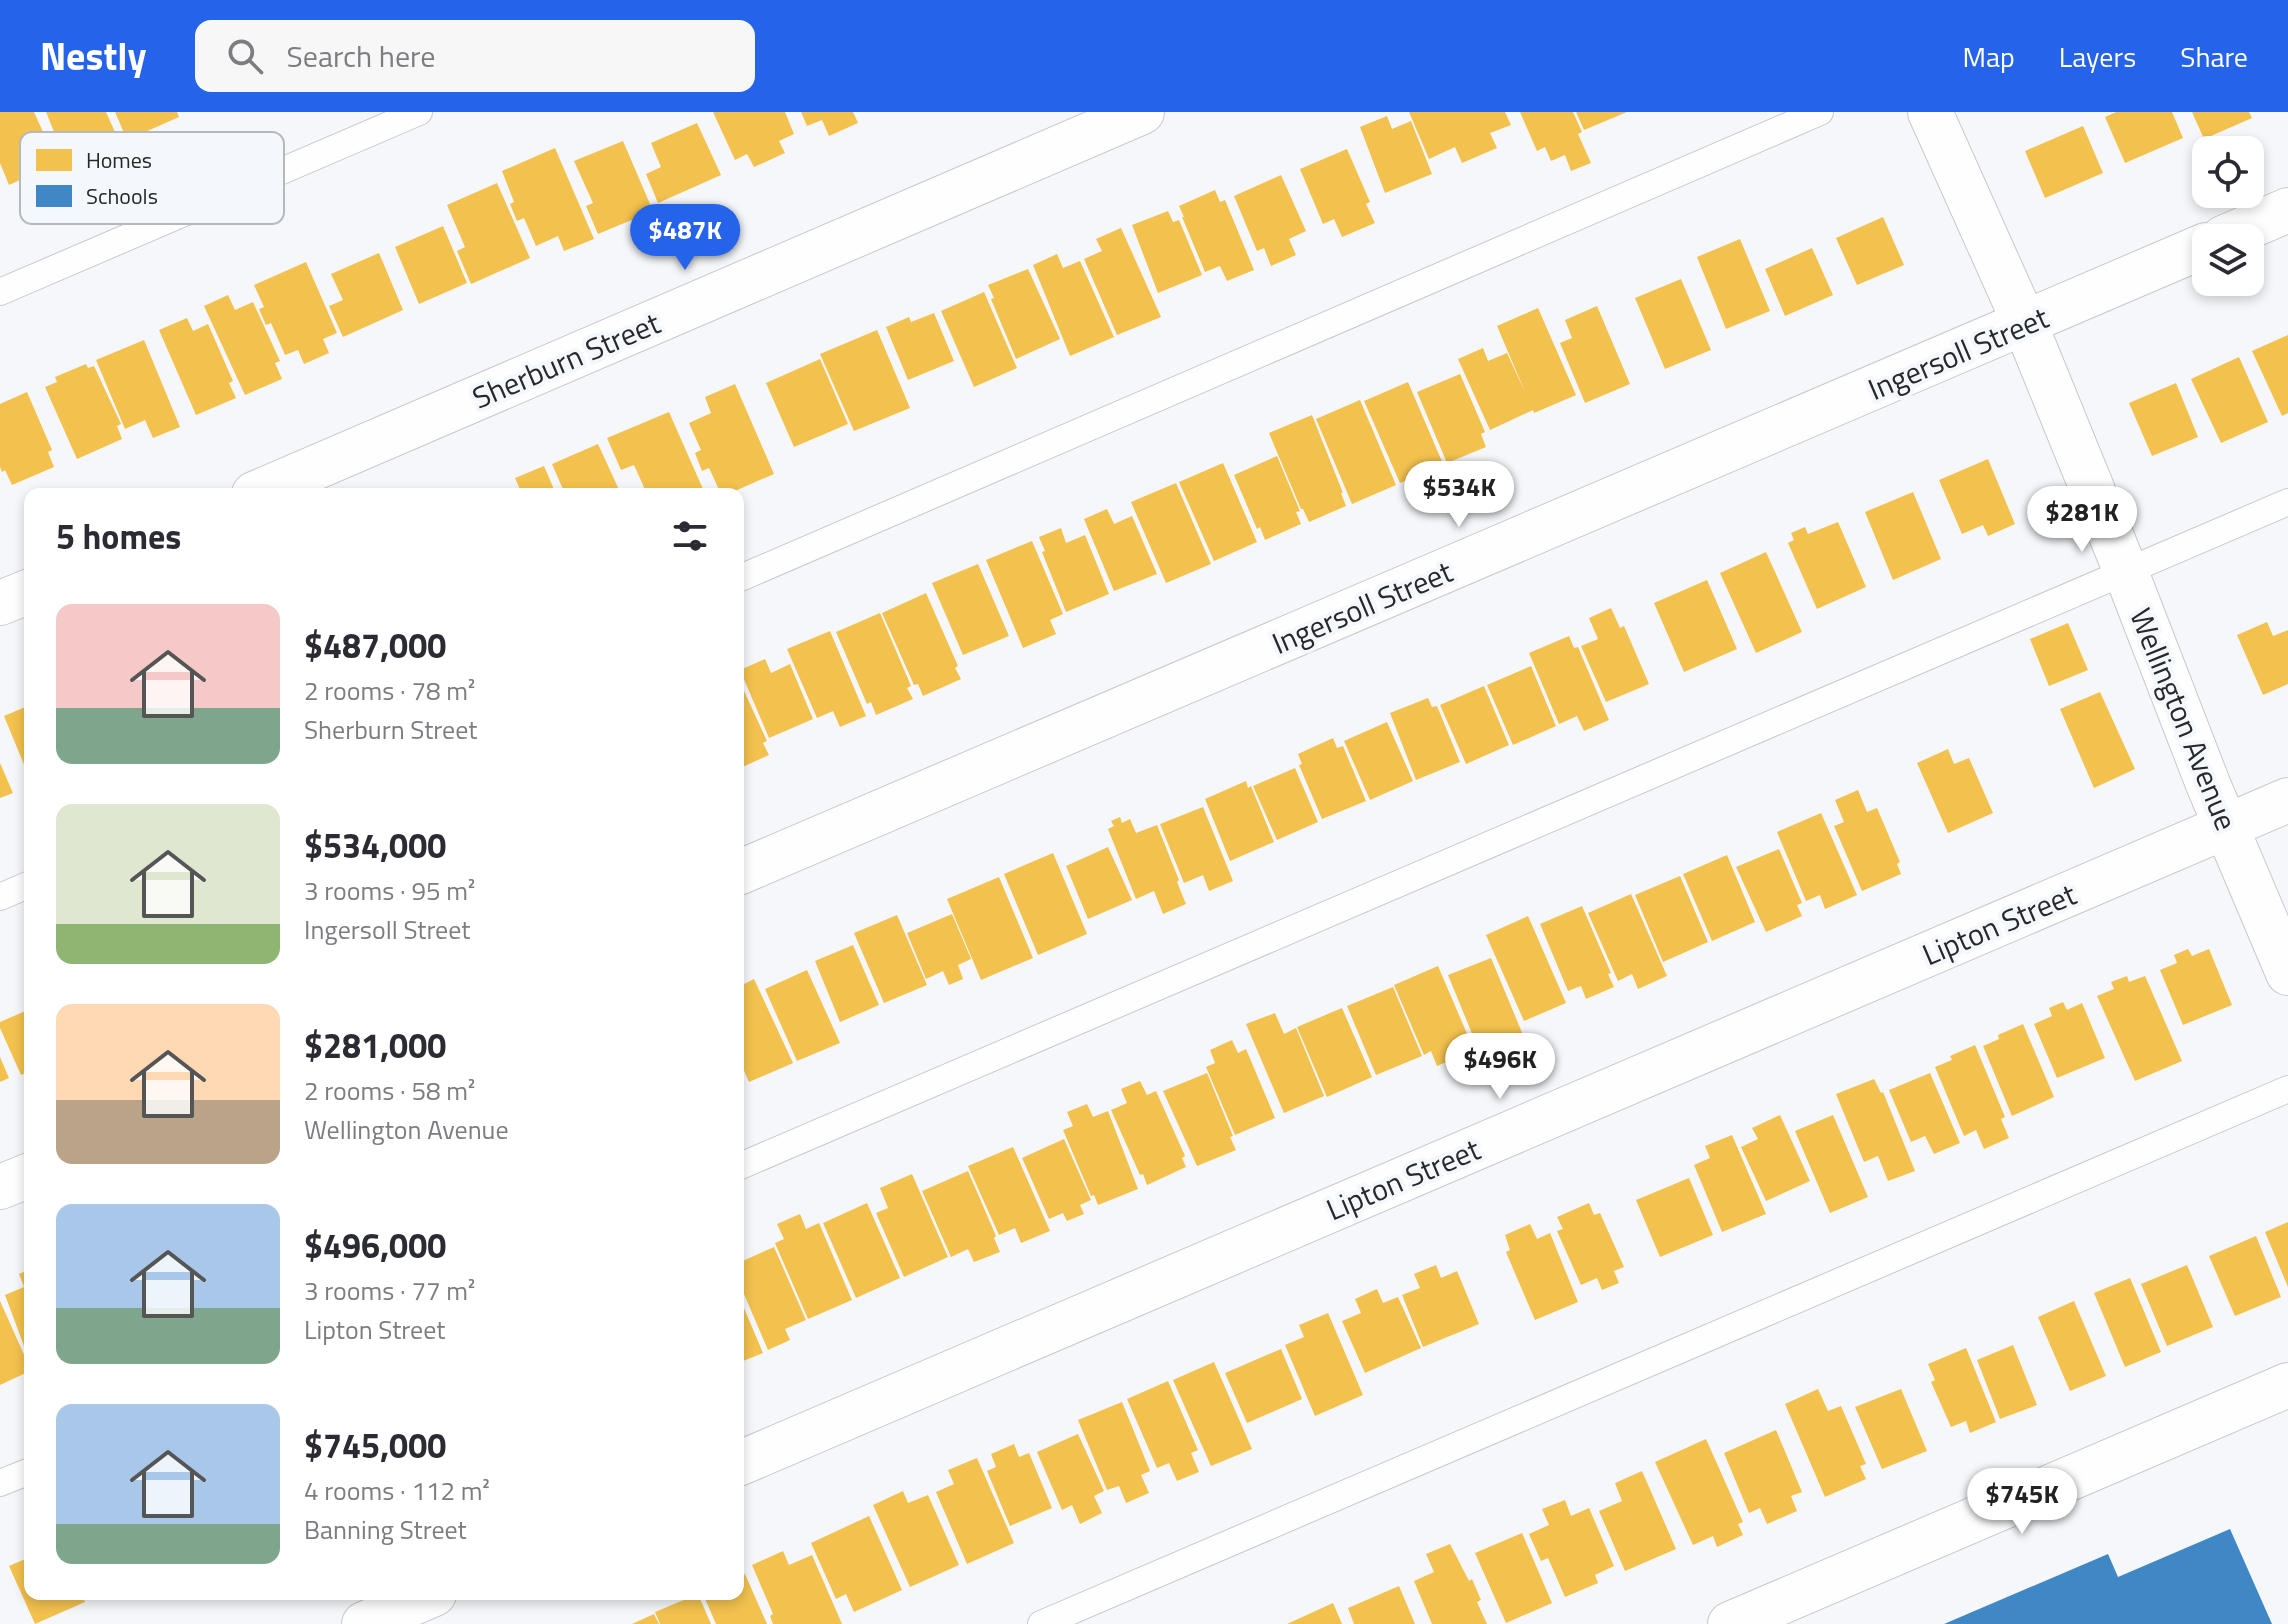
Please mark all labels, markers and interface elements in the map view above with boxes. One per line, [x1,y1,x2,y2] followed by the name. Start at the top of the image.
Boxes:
[195,20,755,92] search box
[40,27,147,85] text: Nestly
[287,33,435,79] text: Search here
[223,34,267,78] icon: search
[1962,35,2015,78] text: Map
[2059,35,2136,78] text: Layers
[2180,35,2248,78] text: Share
[20,132,284,224] legend
[2192,136,2264,296] map controls
[2192,136,2264,208] button: locate
[86,143,152,177] text: Homes
[86,179,158,213] text: Schools
[629,204,741,272] pin: $487K
[648,210,722,249] text: $487K
[2192,224,2264,296] button: layers
[1861,294,2056,412] street label: Ingersoll Street
[465,300,667,420] street label: Sherburn Street
[1403,461,1515,529] pin: $534K
[1422,467,1496,506] text: $534K
[2026,486,2138,554] pin: $281K
[2045,492,2119,531] text: $281K
[56,510,181,562] text: 5 homes
[668,514,712,558] icon: filters
[1265,548,1460,666] street label: Ingersoll Street
[2118,601,2250,837] street label: Wellington Avenue
[304,619,446,671] text: $487,000
[120,636,216,732] icon: home
[304,671,475,710] text: 2 rooms · 78 m²
[304,710,477,749] text: Sherburn Street
[304,819,446,871] text: $534,000
[120,836,216,932] icon: home
[304,871,475,910] text: 3 rooms · 95 m²
[1915,871,2083,977] street label: Lipton Street
[304,910,470,949] text: Ingersoll Street
[304,1019,446,1071] text: $281,000
[1444,1033,1556,1101] pin: $496K
[120,1036,216,1132] icon: home
[1463,1039,1537,1078] text: $496K
[304,1071,475,1110] text: 2 rooms · 58 m²
[304,1110,509,1149] text: Wellington Avenue
[1319,1126,1487,1232] street label: Lipton Street
[304,1219,446,1271] text: $496,000
[120,1236,216,1332] icon: home
[304,1271,475,1310] text: 3 rooms · 77 m²
[304,1310,445,1349] text: Lipton Street
[304,1419,446,1471] text: $745,000
[120,1436,216,1532] icon: home
[1966,1468,2078,1536] pin: $745K
[304,1471,490,1510] text: 4 rooms · 112 m²
[1985,1474,2059,1513] text: $745K
[304,1510,467,1549] text: Banning Street

